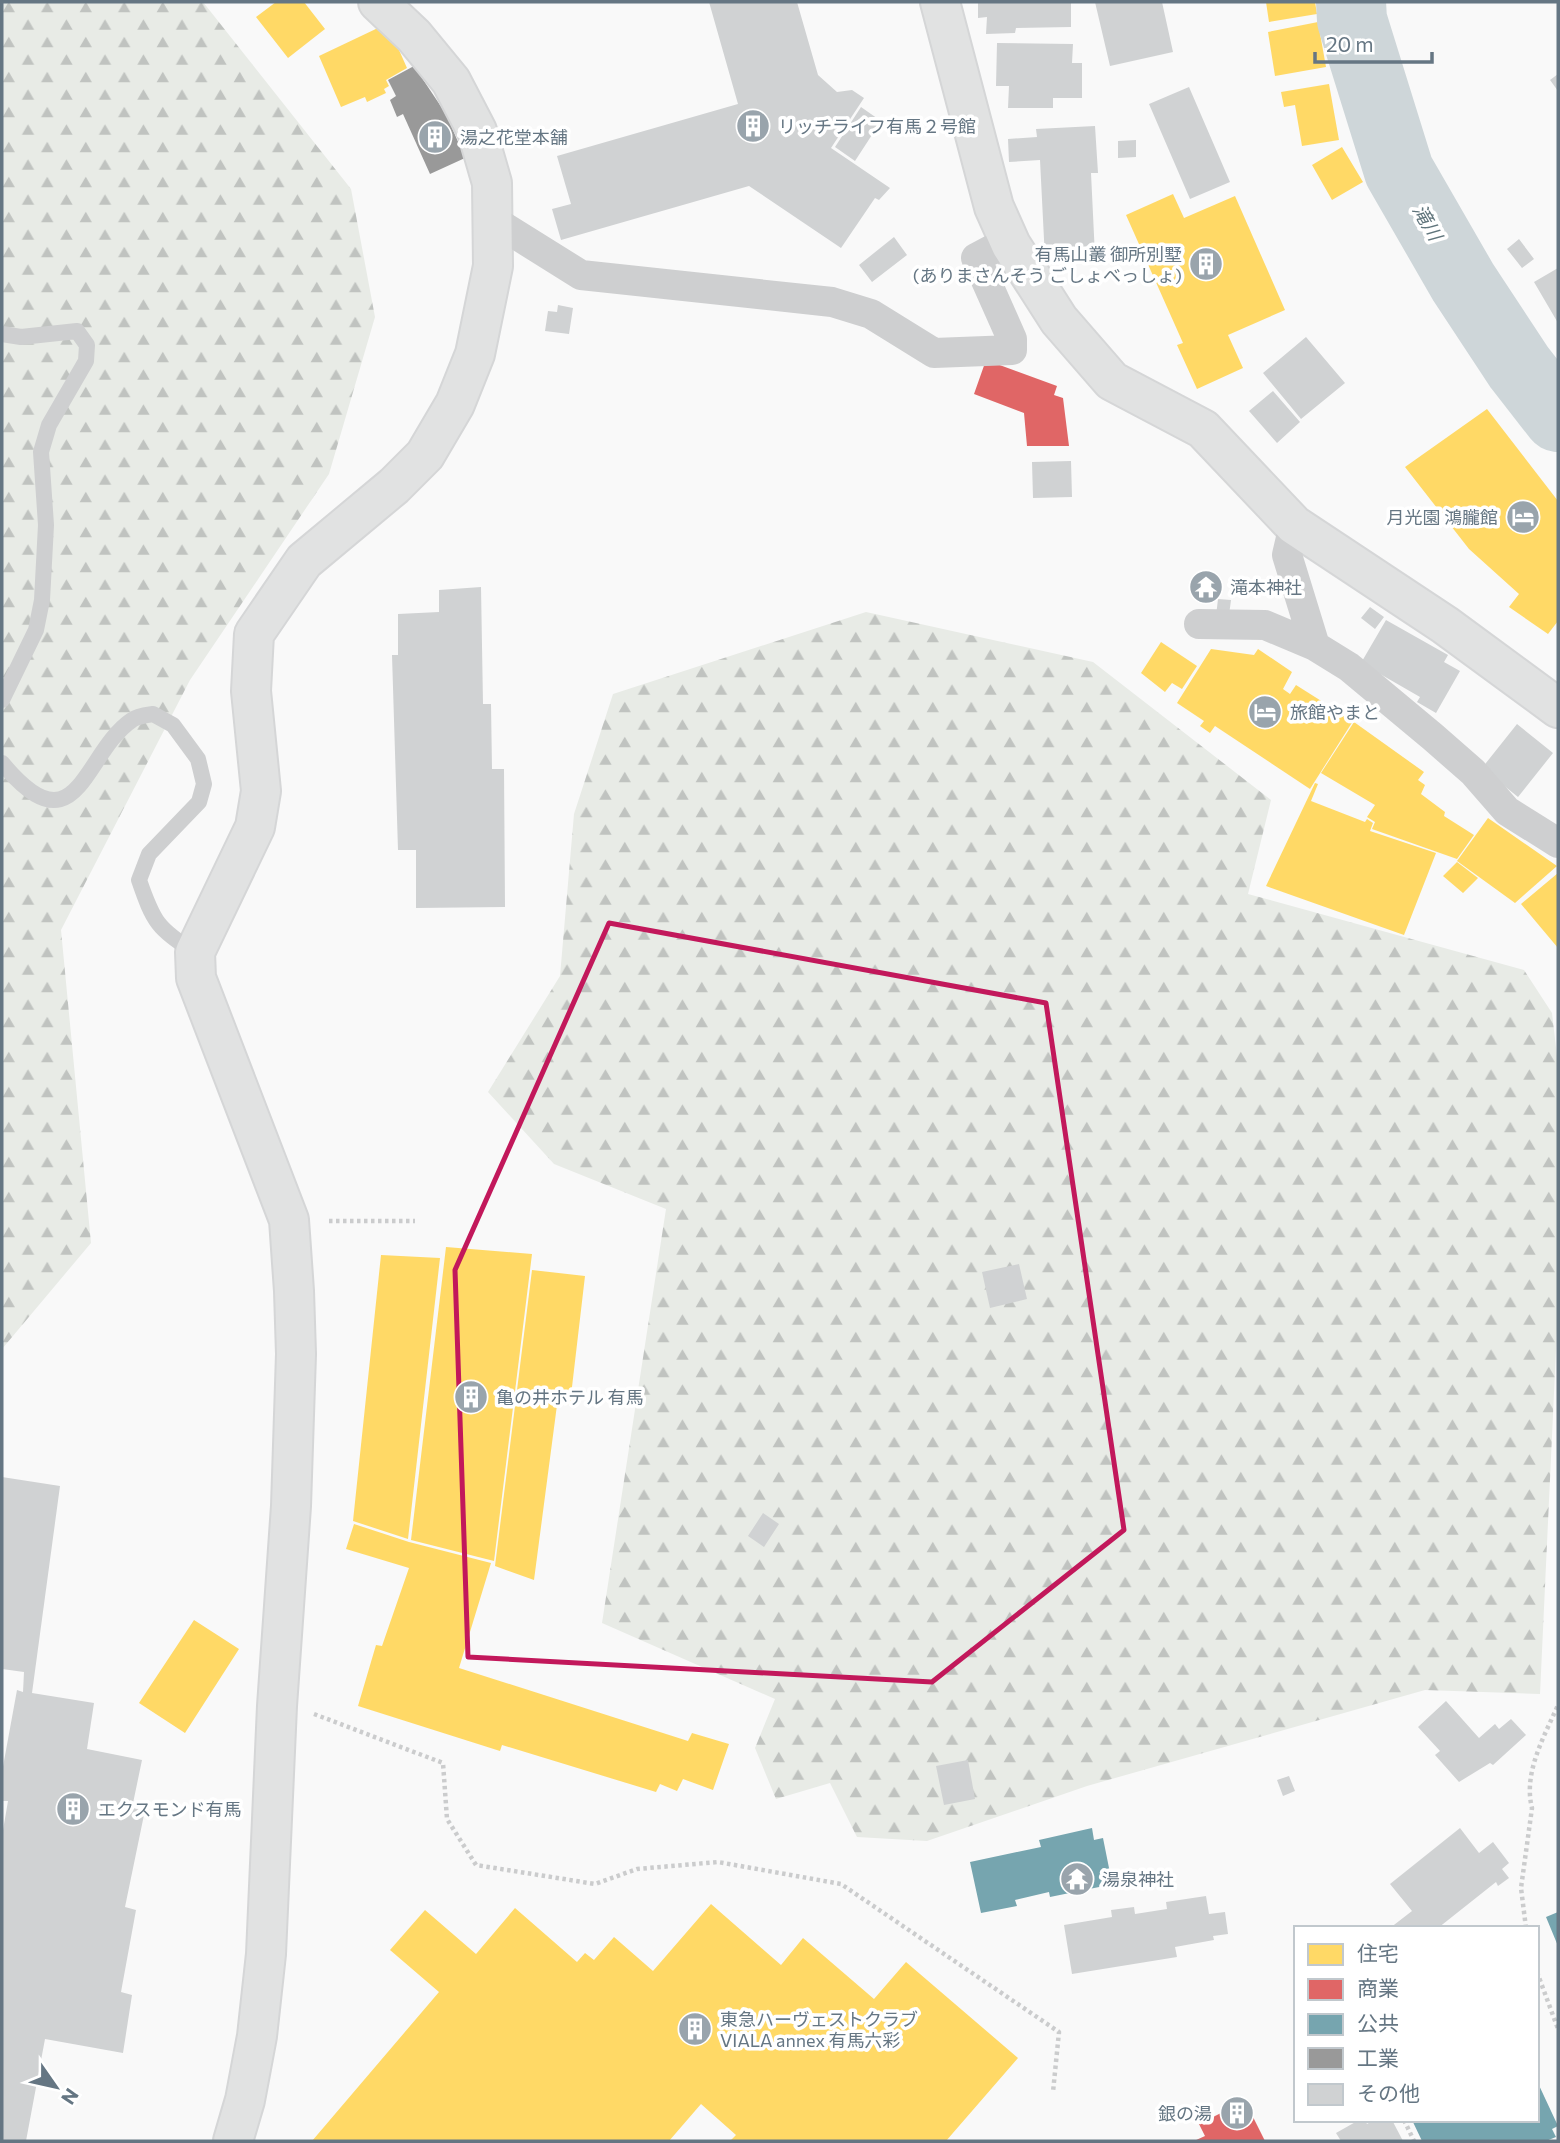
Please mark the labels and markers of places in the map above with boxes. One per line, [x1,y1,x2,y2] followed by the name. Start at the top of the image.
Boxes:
[734,107,772,145] building icon: リッチライフ有馬２号館
[778,115,976,137] place label: リッチライフ有馬２号館
[416,118,454,156] building icon: 湯之花堂本舗
[460,126,568,148] place label: 湯之花堂本舗
[913,243,1182,286] place label: 有馬山叢 御所別墅 (ありまさんそう ごしょべっしょ)
[1187,245,1225,283] building icon: 有馬山叢 御所別墅 (ありまさんそう ごしょべっしょ)
[1504,498,1542,536] hotel icon: 月光園 鴻朧館
[1387,506,1498,528] place label: 月光園 鴻朧館
[1187,568,1225,606] temple icon: 滝本神社
[1230,576,1302,598] place label: 滝本神社
[1246,693,1284,731] hotel icon: 旅館やまと
[1290,701,1380,723] place label: 旅館やまと
[452,1378,490,1416] building icon: 亀の井ホテル 有馬
[496,1386,643,1408] place label: 亀の井ホテル 有馬
[54,1790,92,1828] building icon: エクスモンド有馬
[98,1798,241,1820] place label: エクスモンド有馬
[1058,1860,1096,1898] temple icon: 湯泉神社
[1102,1868,1174,1890] place label: 湯泉神社
[720,2008,918,2051] place label: 東急ハーヴェストクラブ VIALA annex 有馬六彩
[676,2010,714,2048] building icon: 東急ハーヴェストクラブ VIALA annex 有馬六彩
[1218,2094,1256,2132] building icon: 銀の湯
[1158,2102,1212,2124] place label: 銀の湯

